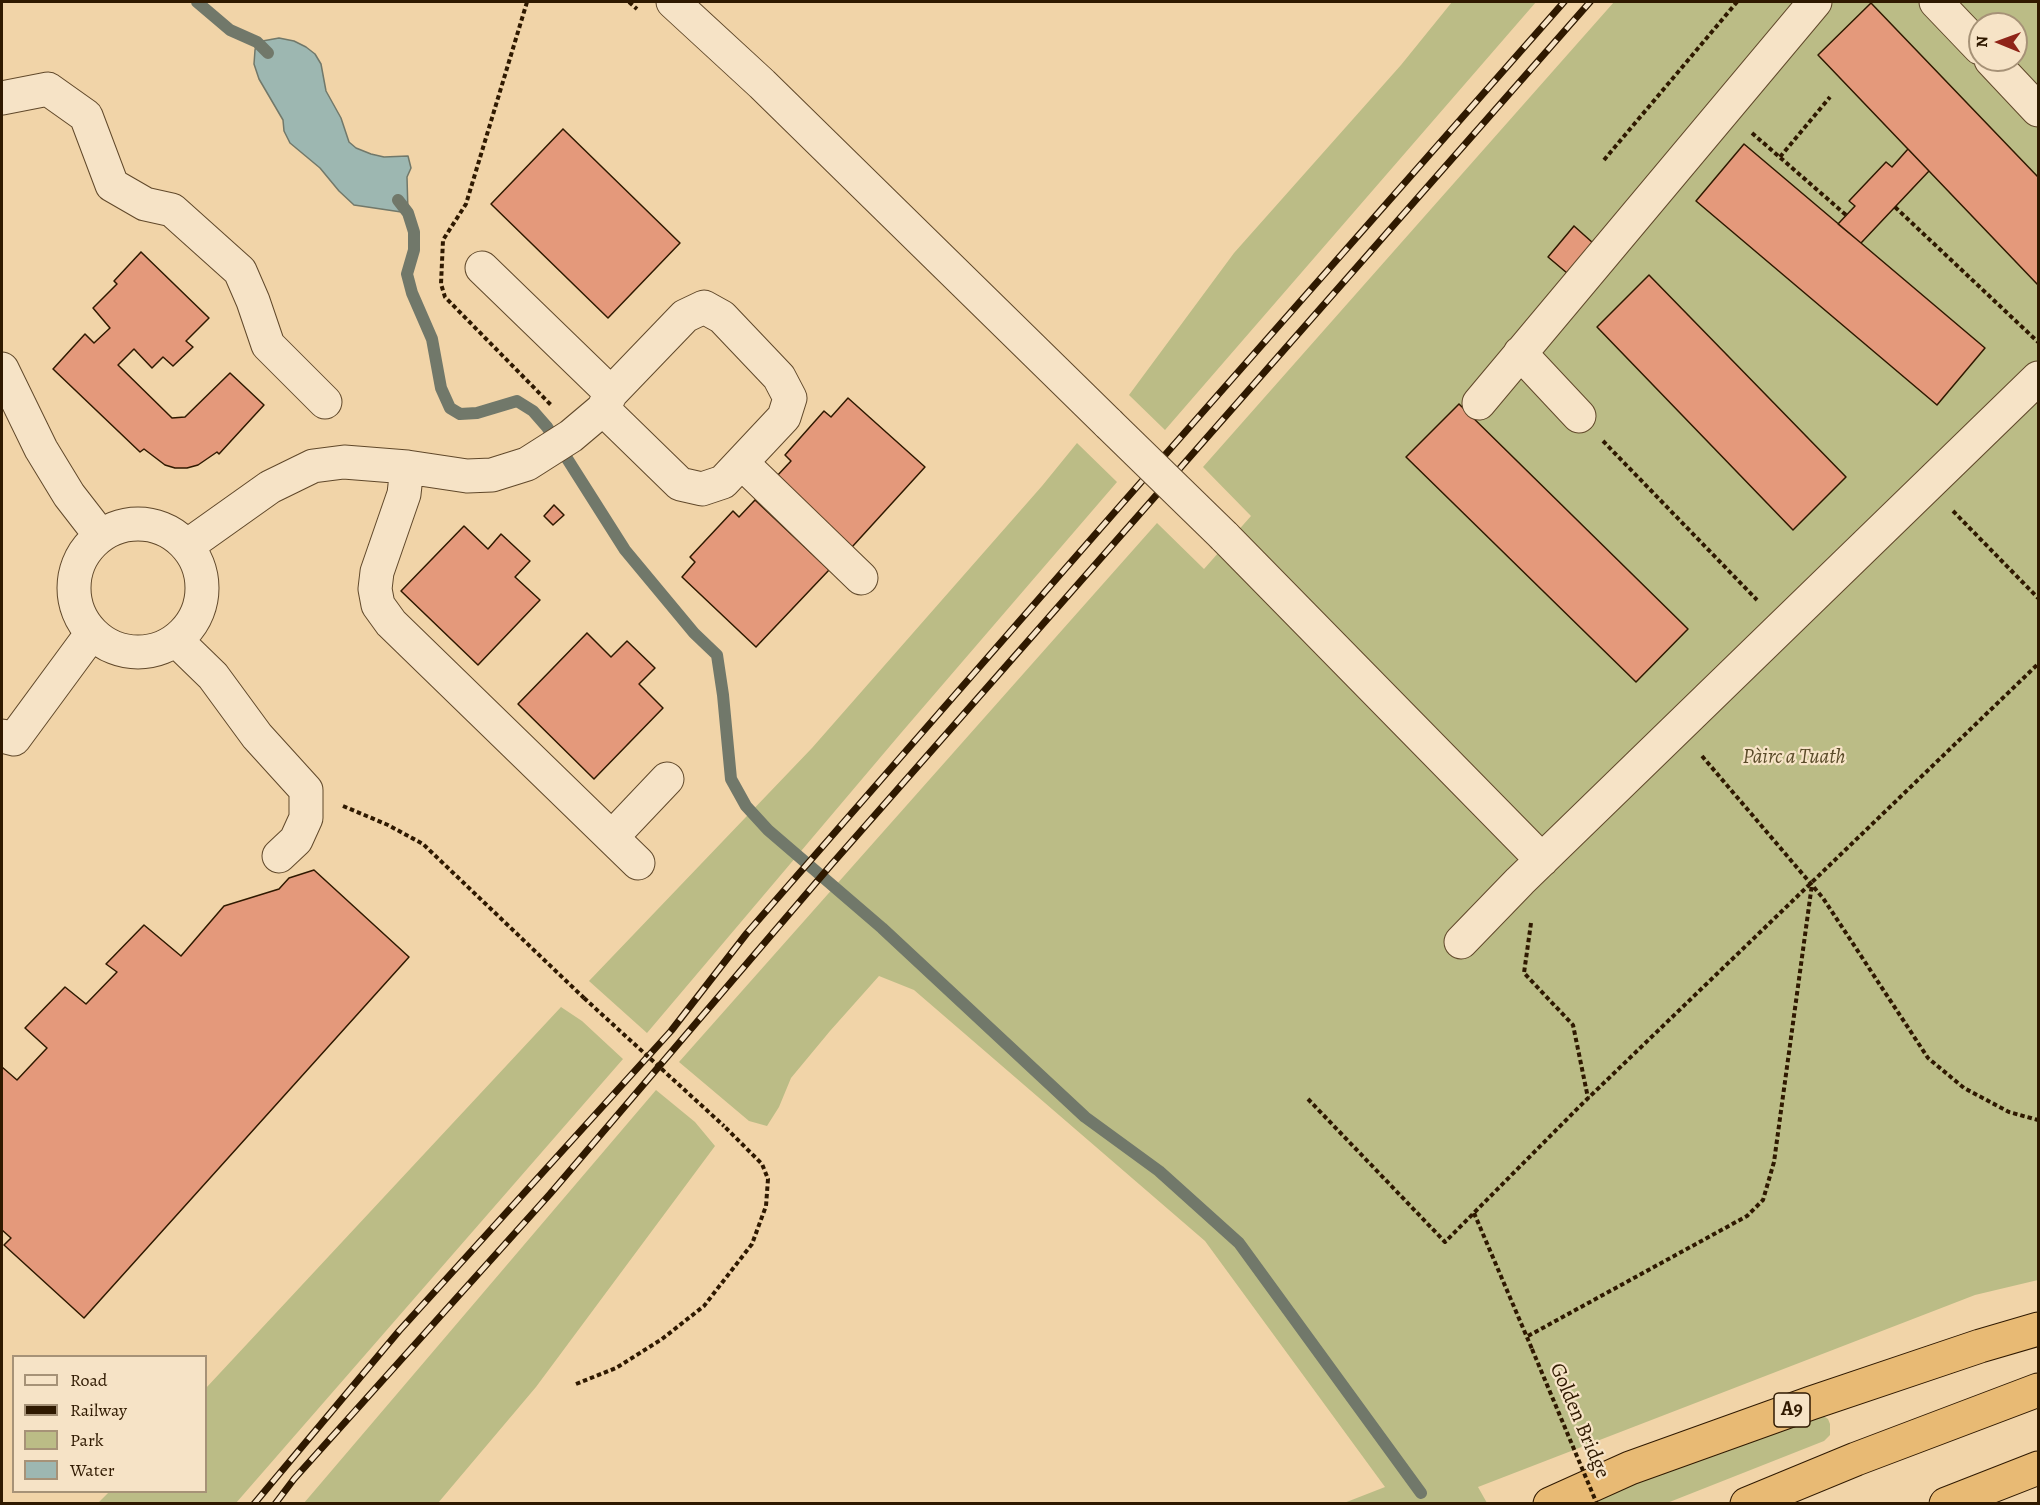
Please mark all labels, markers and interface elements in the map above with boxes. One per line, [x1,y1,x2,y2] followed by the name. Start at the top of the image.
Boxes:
[1968,12,2028,72] north arrow
[1971,36,1993,48] text: N
[1743,745,1845,771] park label: Pàirc a Tuath
[12,1355,207,1493] legend
[1543,1359,1615,1483] street label: Golden Bridge
[70,1368,107,1392] text: Road
[1774,1393,1810,1427] road number: A9
[70,1398,127,1422] text: Railway
[70,1428,104,1452] text: Park
[70,1458,115,1482] text: Water

